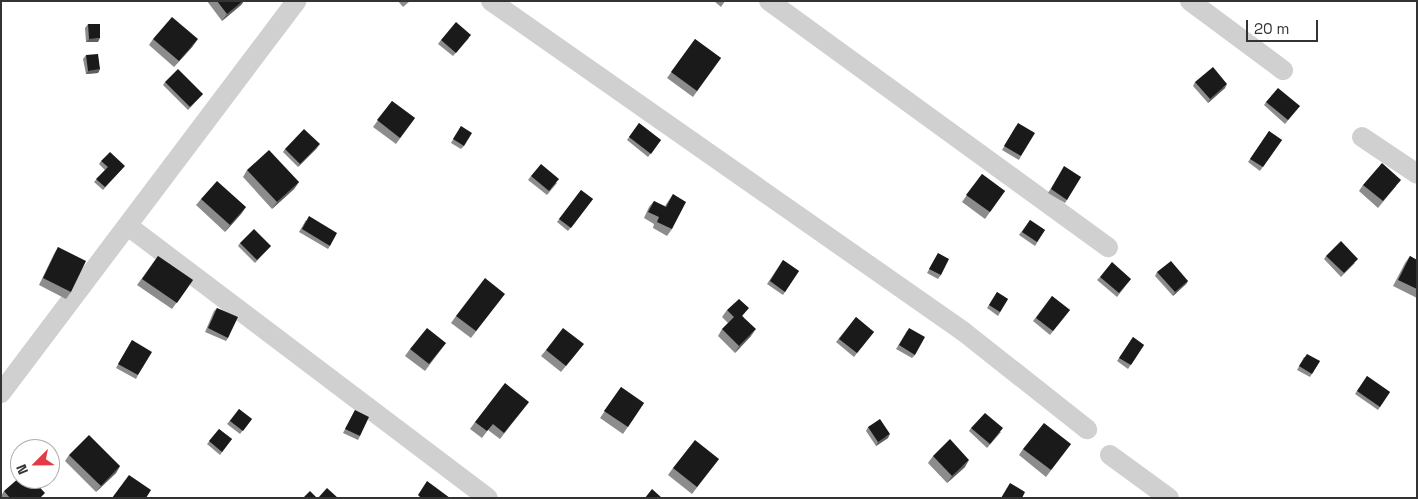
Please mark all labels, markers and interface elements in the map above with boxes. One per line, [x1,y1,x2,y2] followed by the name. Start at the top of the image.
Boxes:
[1248,10,1320,42] scale bar
[1254,19,1289,38] text: 20 m
[10,439,60,489] north arrow
[12,462,32,477] text: N

